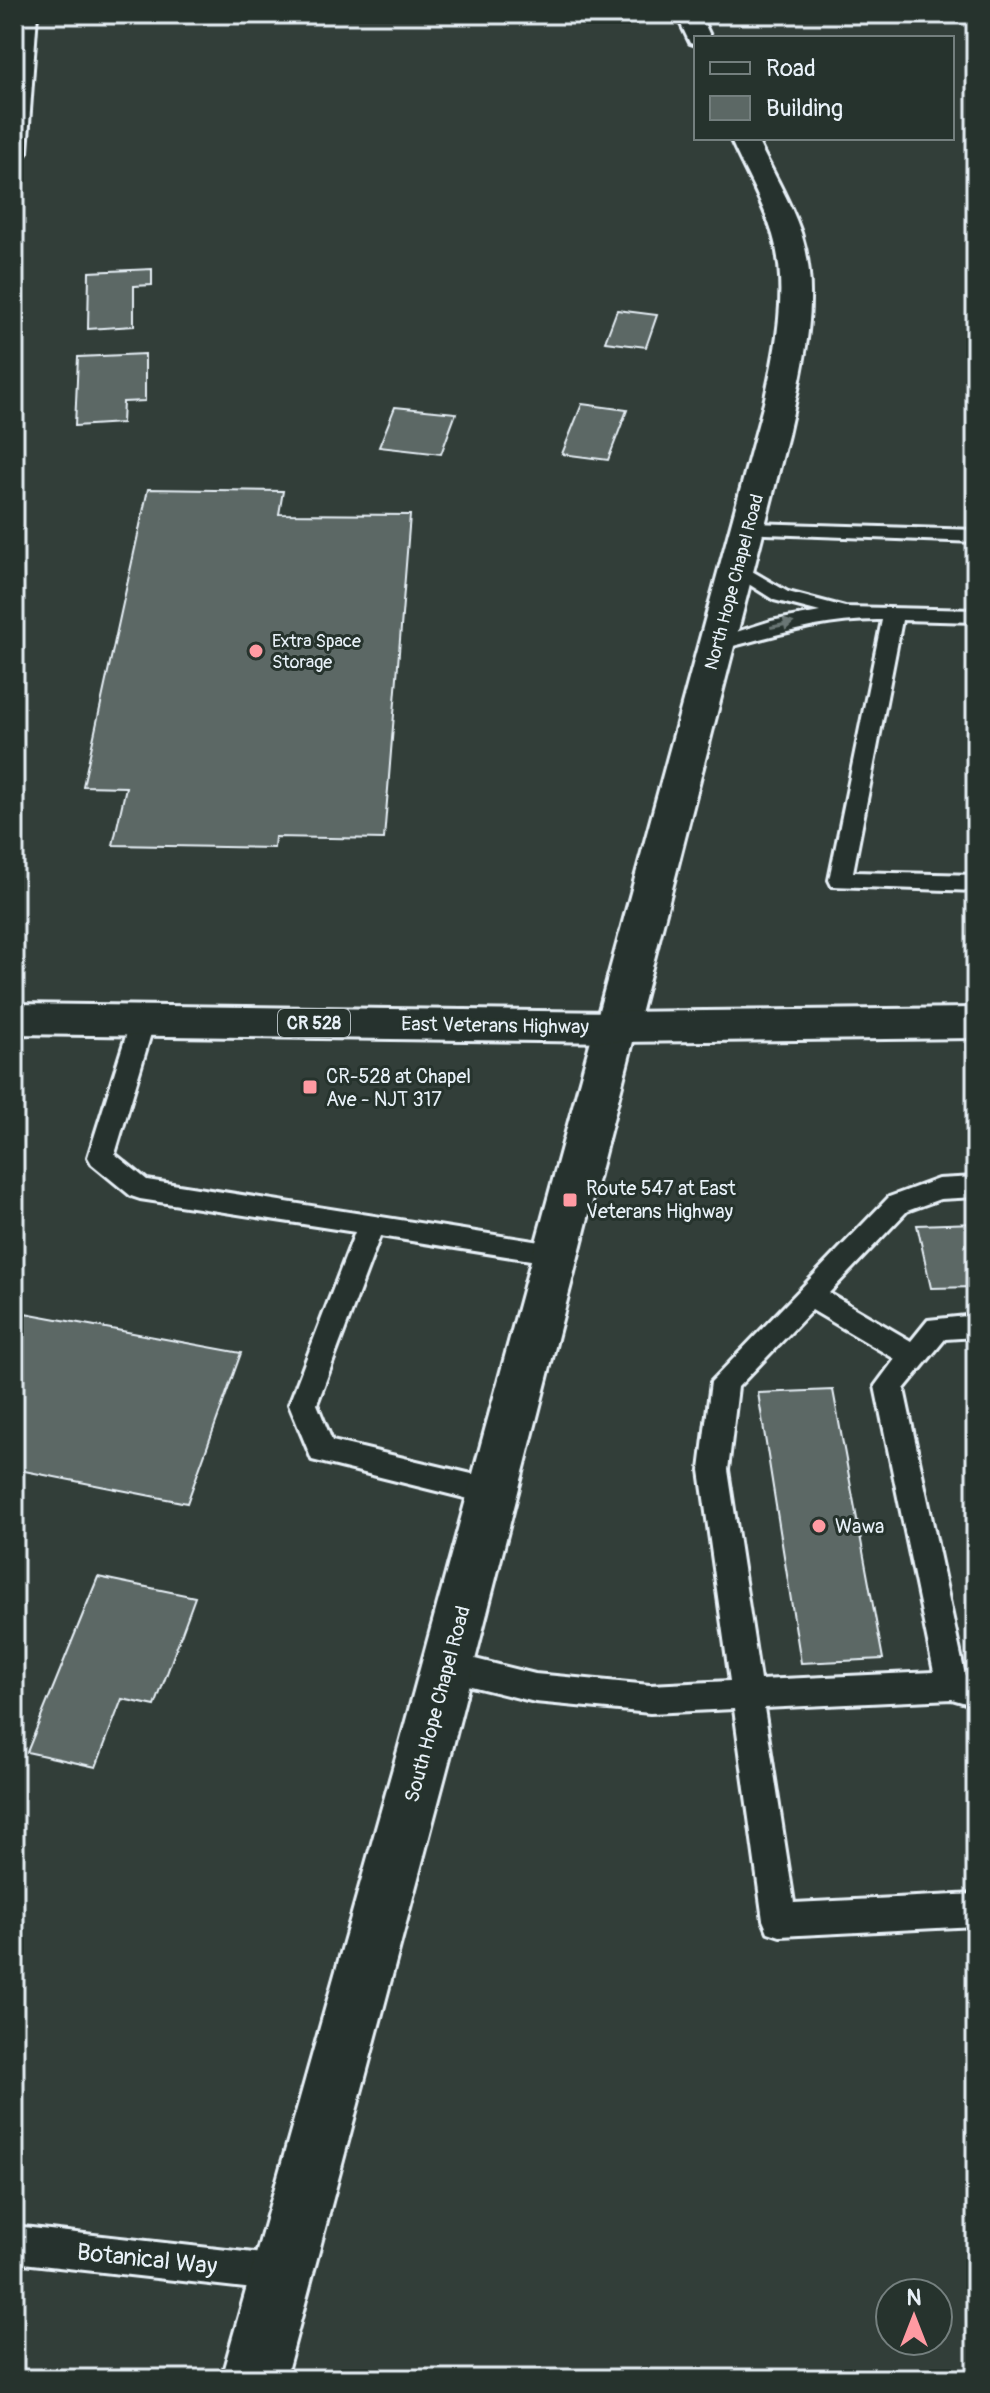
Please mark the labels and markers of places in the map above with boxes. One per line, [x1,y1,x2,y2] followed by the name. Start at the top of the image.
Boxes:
[272,630,361,674] place label: Extra Space Storage
[247,642,265,660] marker: Extra Space Storage
[326,1064,471,1112] place label: CR-528 at Chapel Ave - NJT 317
[301,1078,319,1096] marker: CR-528 at Chapel Ave - NJT 317
[586,1176,737,1224] place label: Route 547 at East Veterans Highway
[561,1191,579,1209] marker: Route 547 at East Veterans Highway
[835,1514,884,1539] place label: Wawa
[810,1517,828,1535] marker: Wawa

